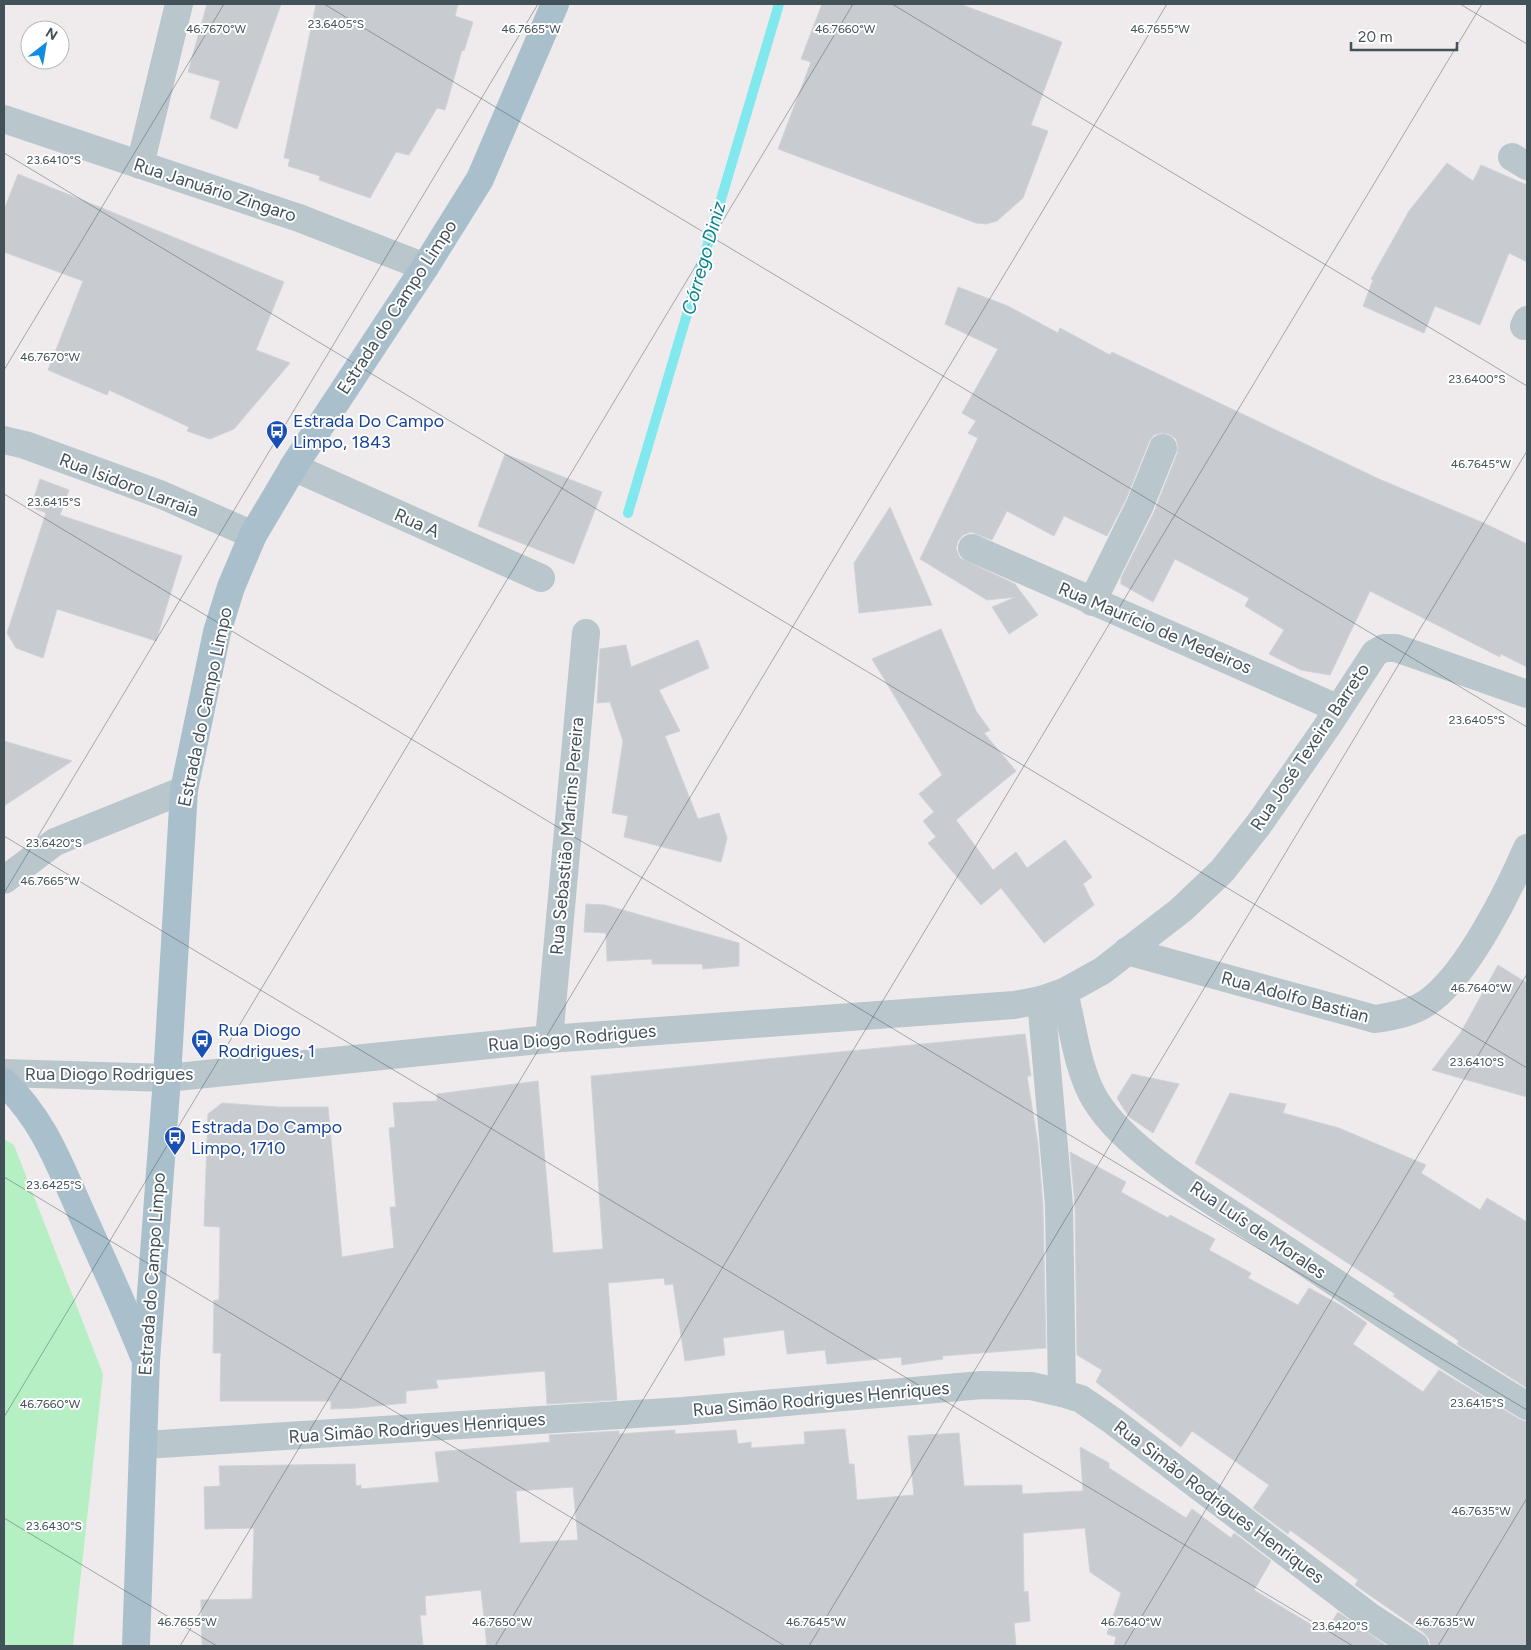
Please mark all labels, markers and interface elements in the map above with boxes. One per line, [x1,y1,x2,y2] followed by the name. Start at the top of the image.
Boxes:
[308,17,364,31] text: 23.6405°S
[20,20,70,70] north arrow
[1351,20,1457,52] scale bar
[186,22,247,36] text: 46.7670°W
[501,22,561,36] text: 46.7665°W
[815,22,876,36] text: 46.7660°W
[1130,22,1190,36] text: 46.7655°W
[42,24,60,44] text: N
[1358,28,1392,46] text: 20 m
[27,153,81,167] text: 23.6410°S
[131,153,299,227] street label: Rua Januário Zingaro
[676,198,731,317] water label: Córrego Diniz
[332,216,462,398] street label: Estrada do Campo Limpo
[20,350,81,364] text: 46.7670°W
[1448,372,1506,386] text: 23.6400°S
[293,410,444,453] place label: Estrada Do Campo Limpo, 1843
[265,419,289,450] bus stop icon: Estrada Do Campo Limpo, 1843
[56,448,202,522] street label: Rua Isidoro Larraia
[1451,457,1512,471] text: 46.7645°W
[27,495,81,509] text: 23.6415°S
[391,503,443,543] street label: Rua A
[1055,577,1255,679] street label: Rua Maurício de Medeiros
[173,605,237,809] street label: Estrada do Campo Limpo
[1246,659,1374,835] street label: Rua José Texeira Barreto
[1449,713,1505,727] text: 23.6405°S
[546,716,588,956] street label: Rua Sebastião Martins Pereira
[26,836,82,850] text: 23.6420°S
[20,874,80,888] text: 46.7665°W
[1219,967,1371,1027] street label: Rua Adolfo Bastian
[1450,981,1512,995] text: 46.7640°W
[218,1019,315,1062] place label: Rua Diogo Rodrigues, 1
[487,1020,657,1056] street label: Rua Diogo Rodrigues
[190,1028,214,1059] bus stop icon: Rua Diogo Rodrigues, 1
[1450,1055,1504,1069] text: 23.6410°S
[25,1063,193,1085] street label: Rua Diogo Rodrigues
[191,1116,342,1159] place label: Estrada Do Campo Limpo, 1710
[163,1125,187,1156] bus stop icon: Estrada Do Campo Limpo, 1710
[134,1172,170,1376] street label: Estrada do Campo Limpo
[1186,1176,1330,1284] street label: Rua Luís de Morales
[26,1178,82,1192] text: 23.6425°S
[692,1377,950,1421] street label: Rua Simão Rodrigues Henriques
[1450,1396,1504,1410] text: 23.6415°S
[20,1397,81,1411] text: 46.7660°W
[288,1408,546,1448] street label: Rua Simão Rodrigues Henriques
[1109,1416,1329,1588] street label: Rua Simão Rodrigues Henriques
[1451,1504,1511,1518] text: 46.7635°W
[26,1519,82,1533] text: 23.6430°S
[157,1615,217,1629] text: 46.7655°W
[472,1615,533,1629] text: 46.7650°W
[786,1615,847,1629] text: 46.7645°W
[1100,1615,1162,1629] text: 46.7640°W
[1415,1615,1475,1629] text: 46.7635°W
[1312,1619,1368,1633] text: 23.6420°S

